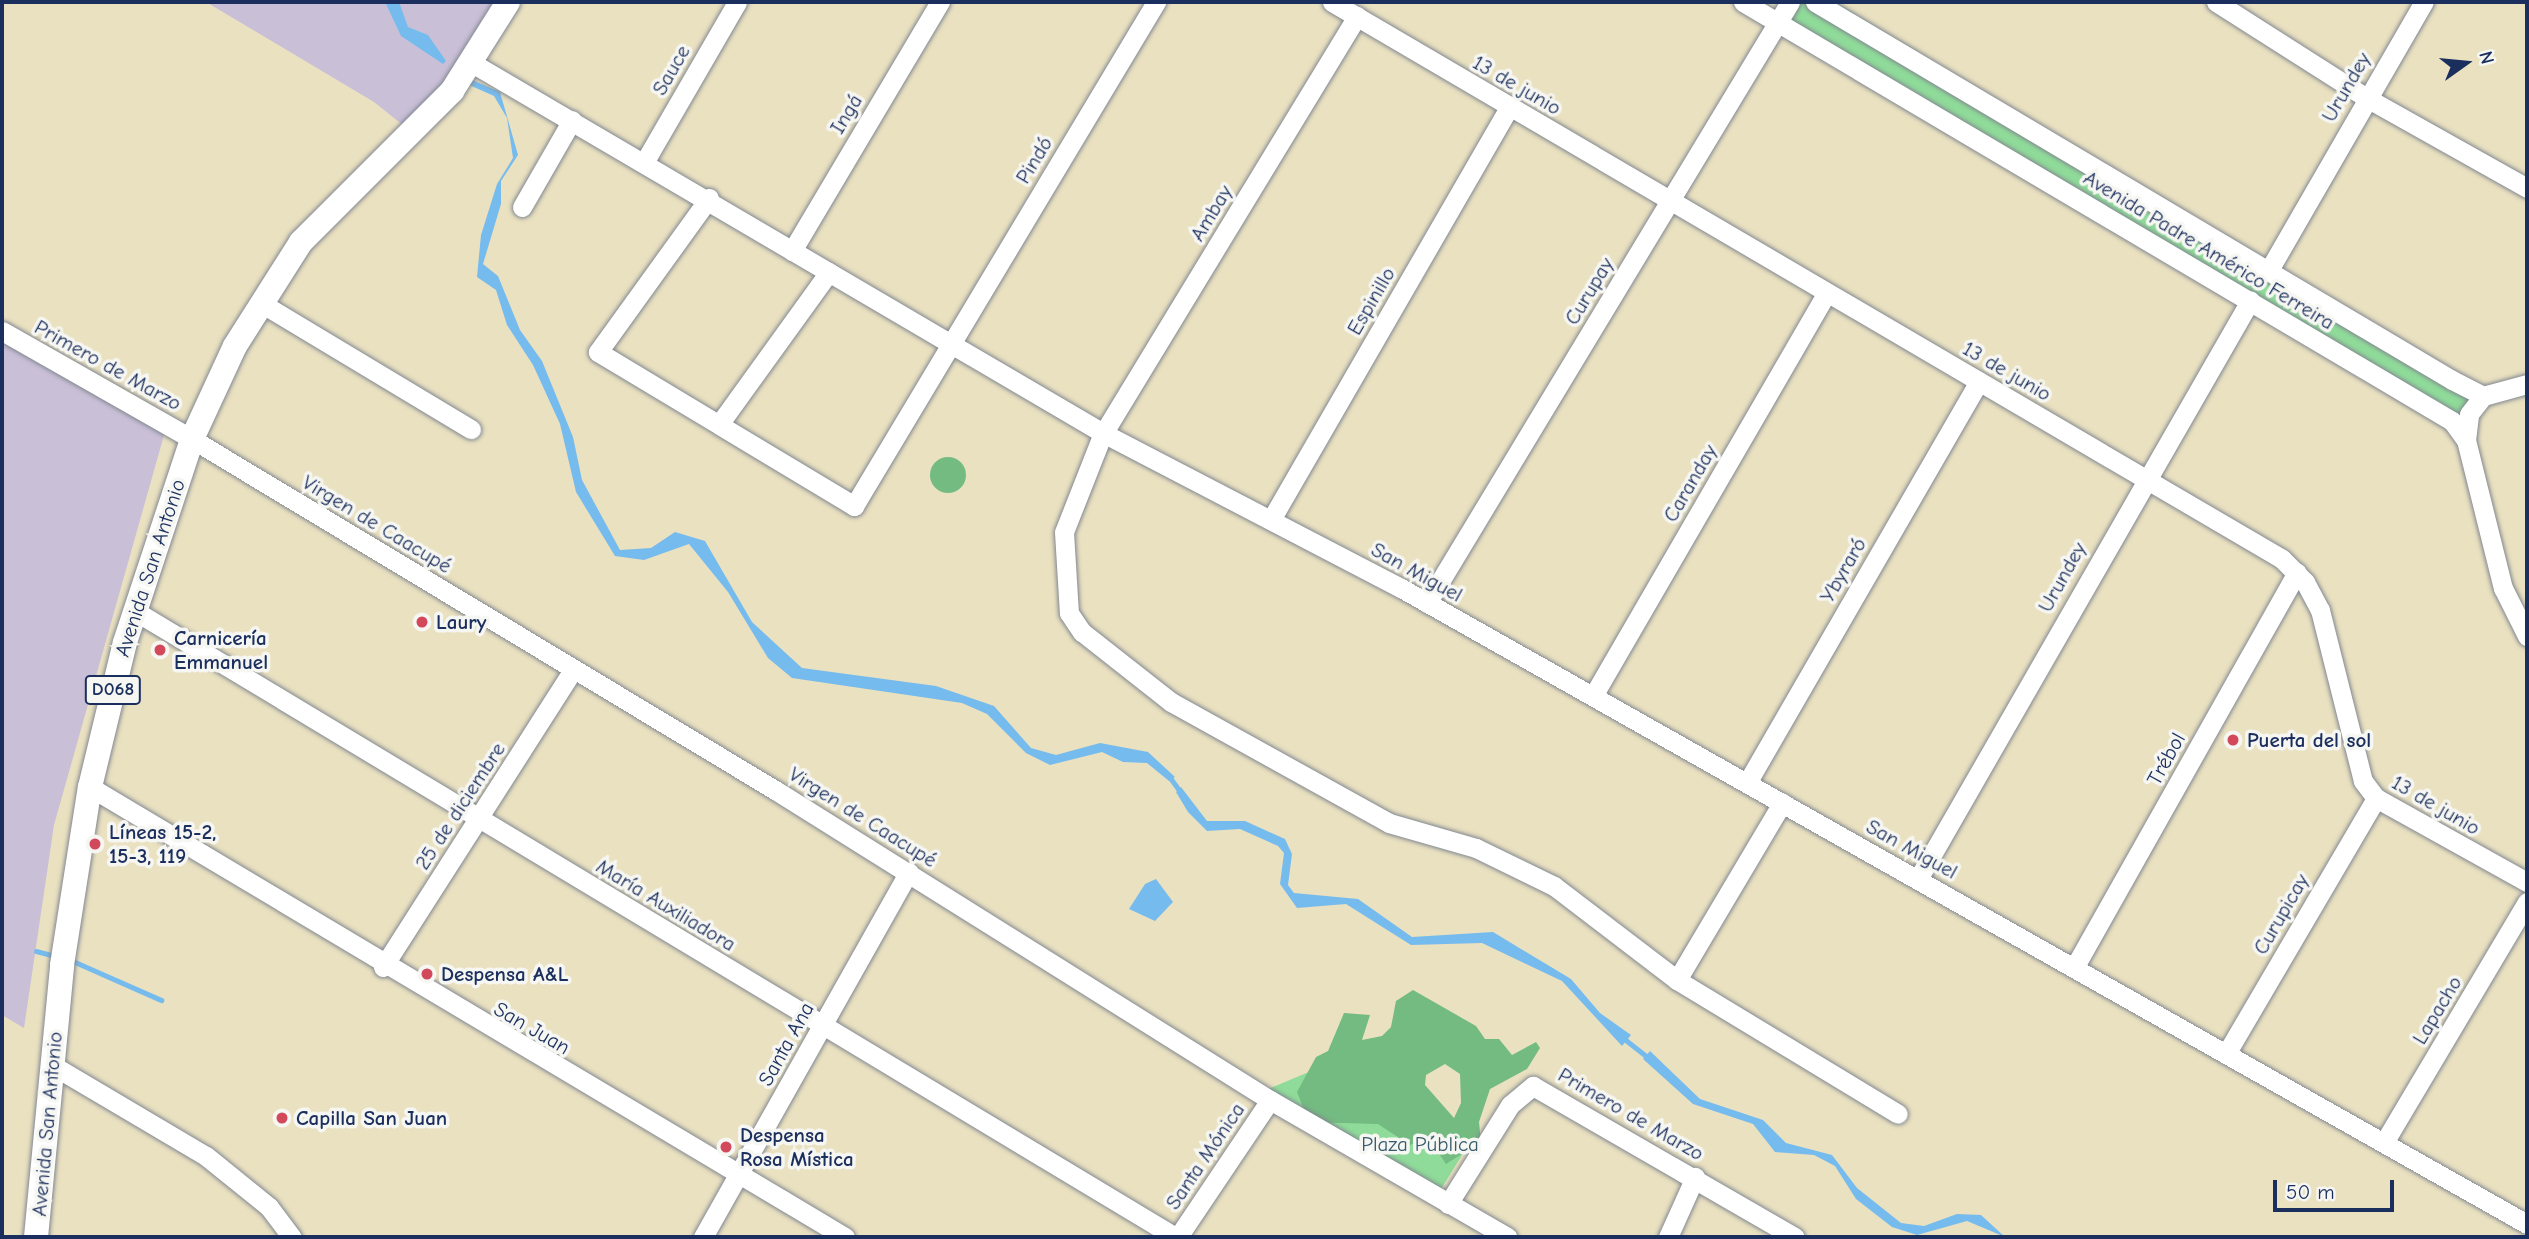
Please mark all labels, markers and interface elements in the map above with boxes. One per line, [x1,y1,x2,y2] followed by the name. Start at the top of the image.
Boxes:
[2431,28,2501,98] north arrow
[647,40,695,100] street label: Sauce
[2316,48,2376,126] street label: Urundey
[2474,49,2499,66] text: N
[1468,50,1566,120] street label: 13 de junio
[824,90,868,138] street label: Ingá
[1010,132,1058,188] street label: Pindó
[2079,165,2339,335] street label: Avenida Padre Américo Ferreira
[1184,180,1238,246] street label: Ambay
[1559,253,1619,329] street label: Curupay
[1342,263,1400,339] street label: Espinillo
[30,314,186,416] street label: Primero de Marzo
[1958,336,2056,406] street label: 13 de junio
[1658,440,1722,526] street label: Caranday
[298,469,456,579] street label: Virgen de Caacupé
[109,476,191,660] street label: Avenida San Antonio
[1814,533,1872,607] street label: Ybyraró
[1367,537,1467,607] street label: San Miguel
[2033,538,2091,616] street label: Urundey
[436,609,486,635] place label: Laury
[414,614,430,630] marker: Laury
[174,625,268,675] place label: Carnicería Emmanuel
[152,642,168,658] marker: Carnicería Emmanuel
[83,674,143,706] road number: D068
[2247,727,2371,753] place label: Puerta del sol
[2141,728,2191,790] street label: Trébol
[2225,732,2241,748] marker: Puerta del sol
[410,738,510,874] street label: 25 de diciembre
[784,761,942,873] street label: Virgen de Caacupé
[2387,770,2485,840] street label: 13 de junio
[1862,814,1962,884] street label: San Miguel
[109,819,216,869] place label: Líneas 15-2, 15-3, 119
[87,836,103,852] marker: Líneas 15-2, 15-3, 119
[592,853,740,957] street label: María Auxiliadora
[2248,869,2314,959] street label: Curupicay
[441,961,569,987] place label: Despensa A&L
[419,966,435,982] marker: Despensa A&L
[2407,971,2467,1049] street label: Lapacho
[489,996,575,1060] street label: San Juan
[753,998,819,1090] street label: Santa Ana
[26,1031,68,1217] street label: Avenida San Antonio
[1554,1062,1708,1166] street label: Primero de Marzo
[1160,1098,1250,1214] street label: Santa Mónica
[296,1105,447,1131] place label: Capilla San Juan
[274,1110,290,1126] marker: Capilla San Juan
[740,1122,854,1172] place label: Despensa Rosa Mística
[1361,1131,1479,1157] park label: Plaza Pública
[718,1139,734,1155] marker: Despensa Rosa Mística
[2277,1166,2398,1210] scale bar
[2286,1180,2335,1204] text: 50 m

